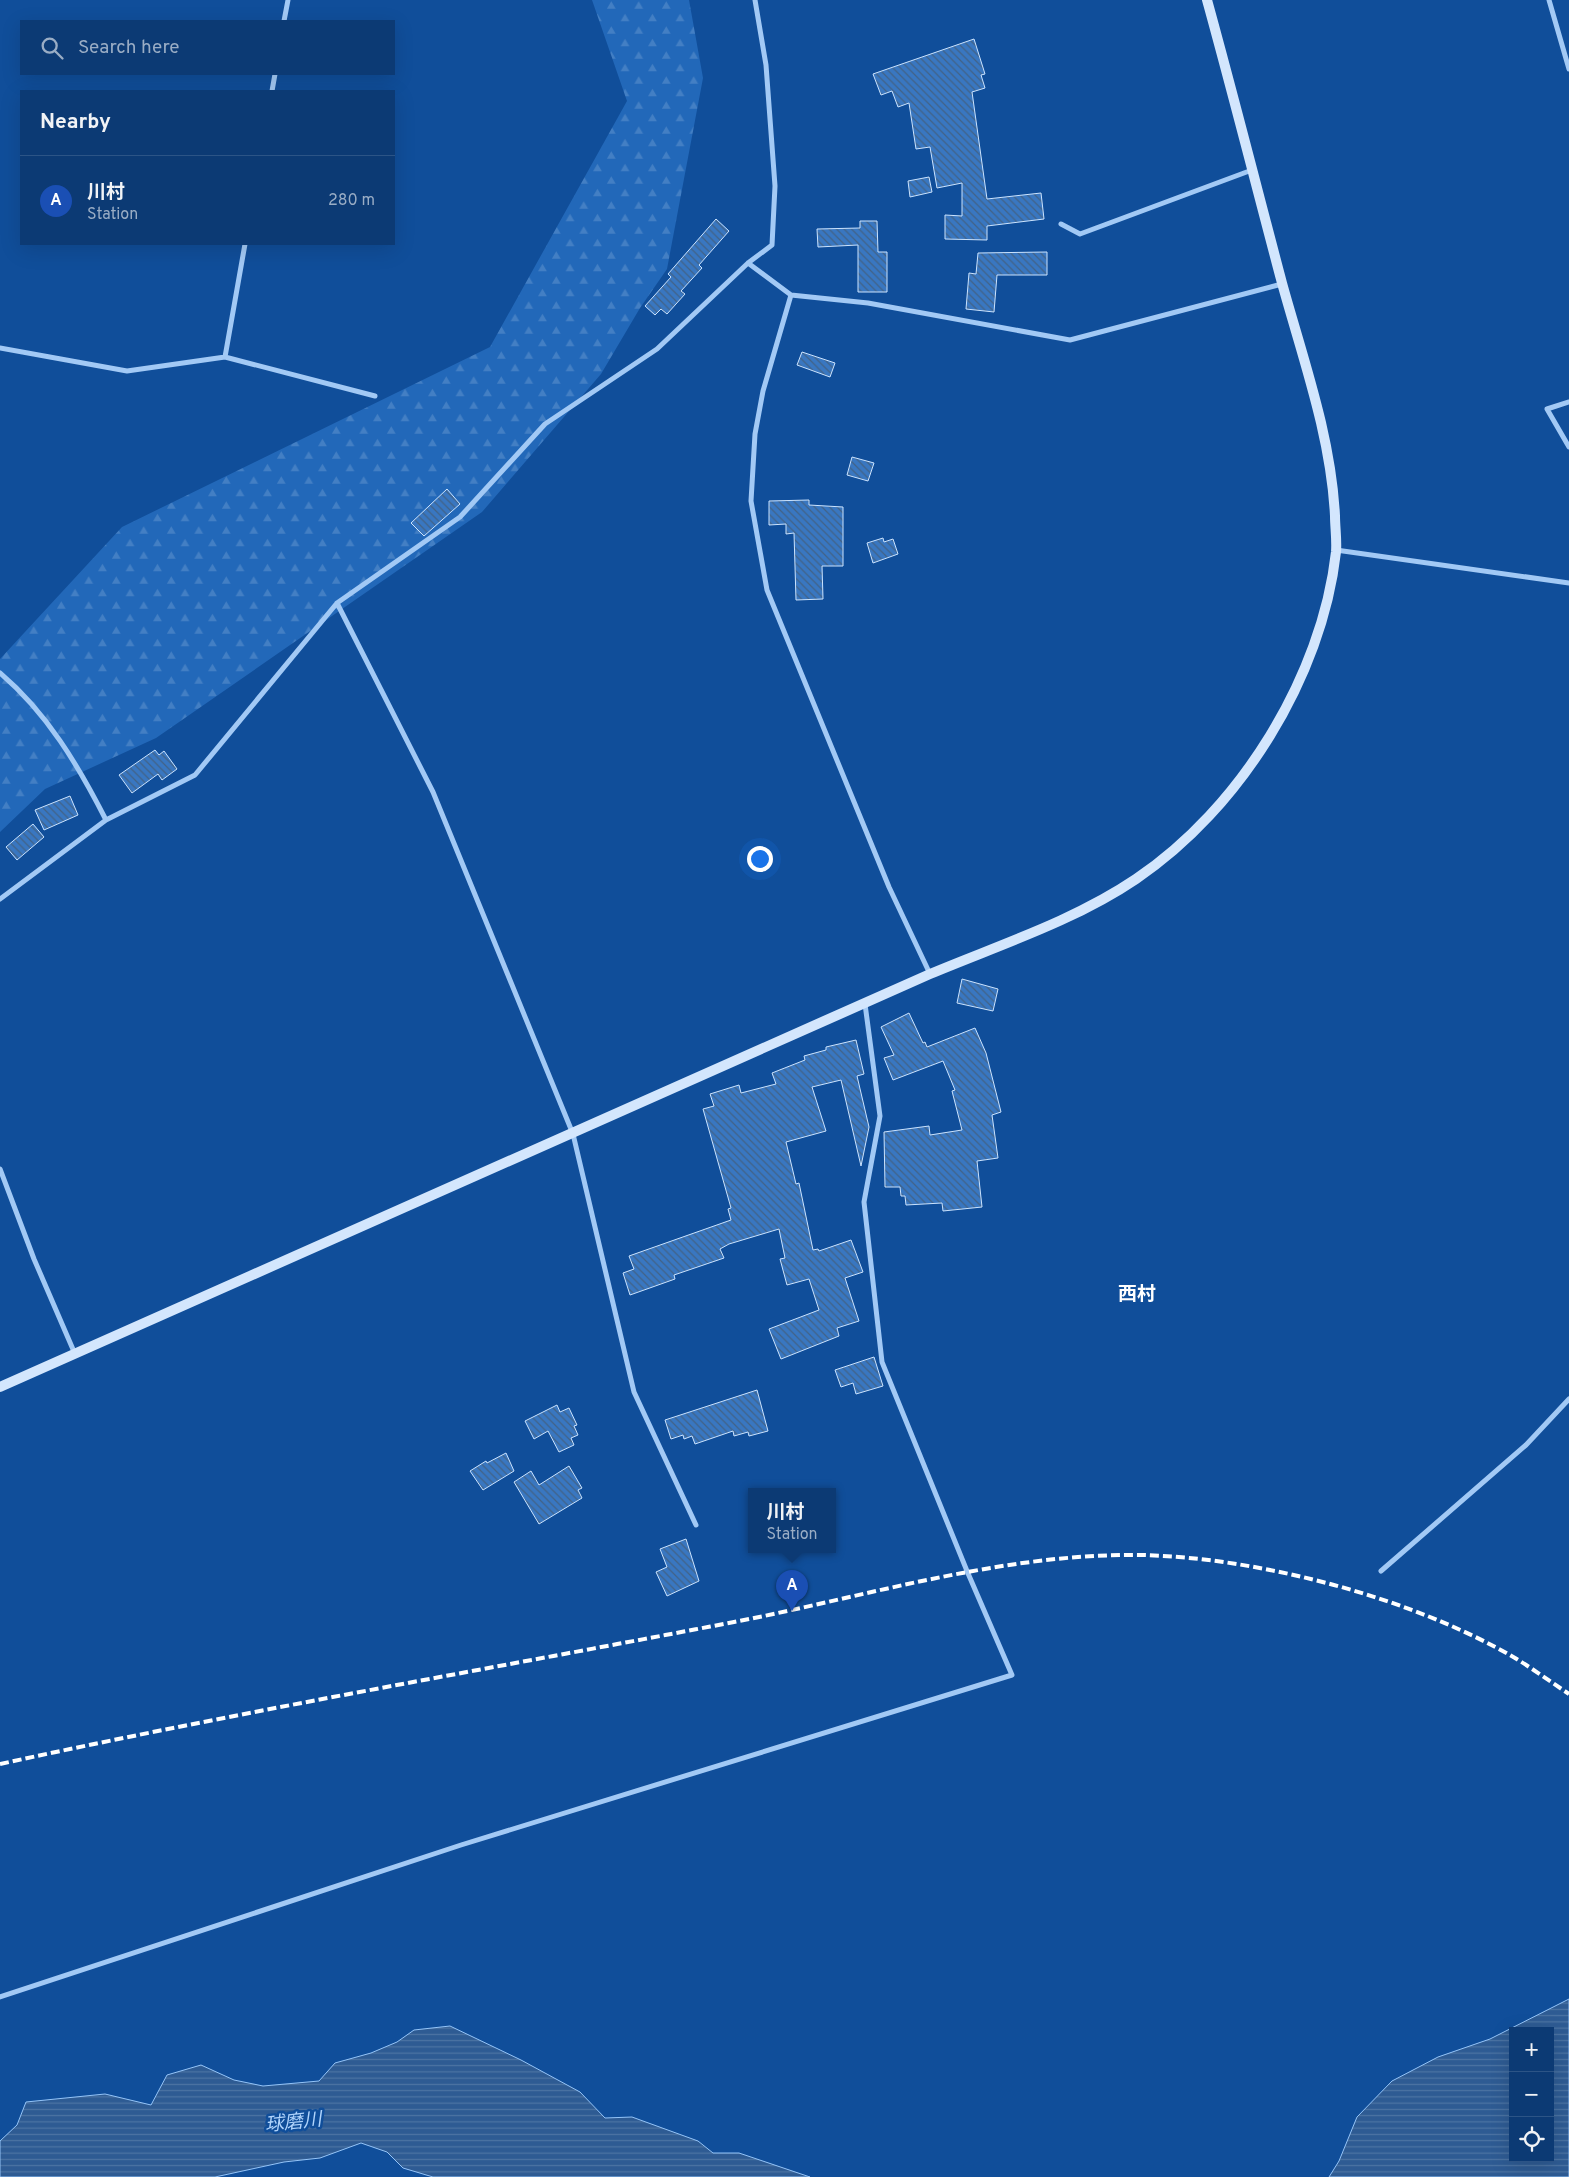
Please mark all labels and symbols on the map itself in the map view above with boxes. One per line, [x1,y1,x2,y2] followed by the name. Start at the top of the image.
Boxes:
[747,846,773,872] your location
[1118,1283,1156,1307] district label: 西村
[776,1570,808,1611] pin: A
[264,2108,325,2138] water label: 球磨川

